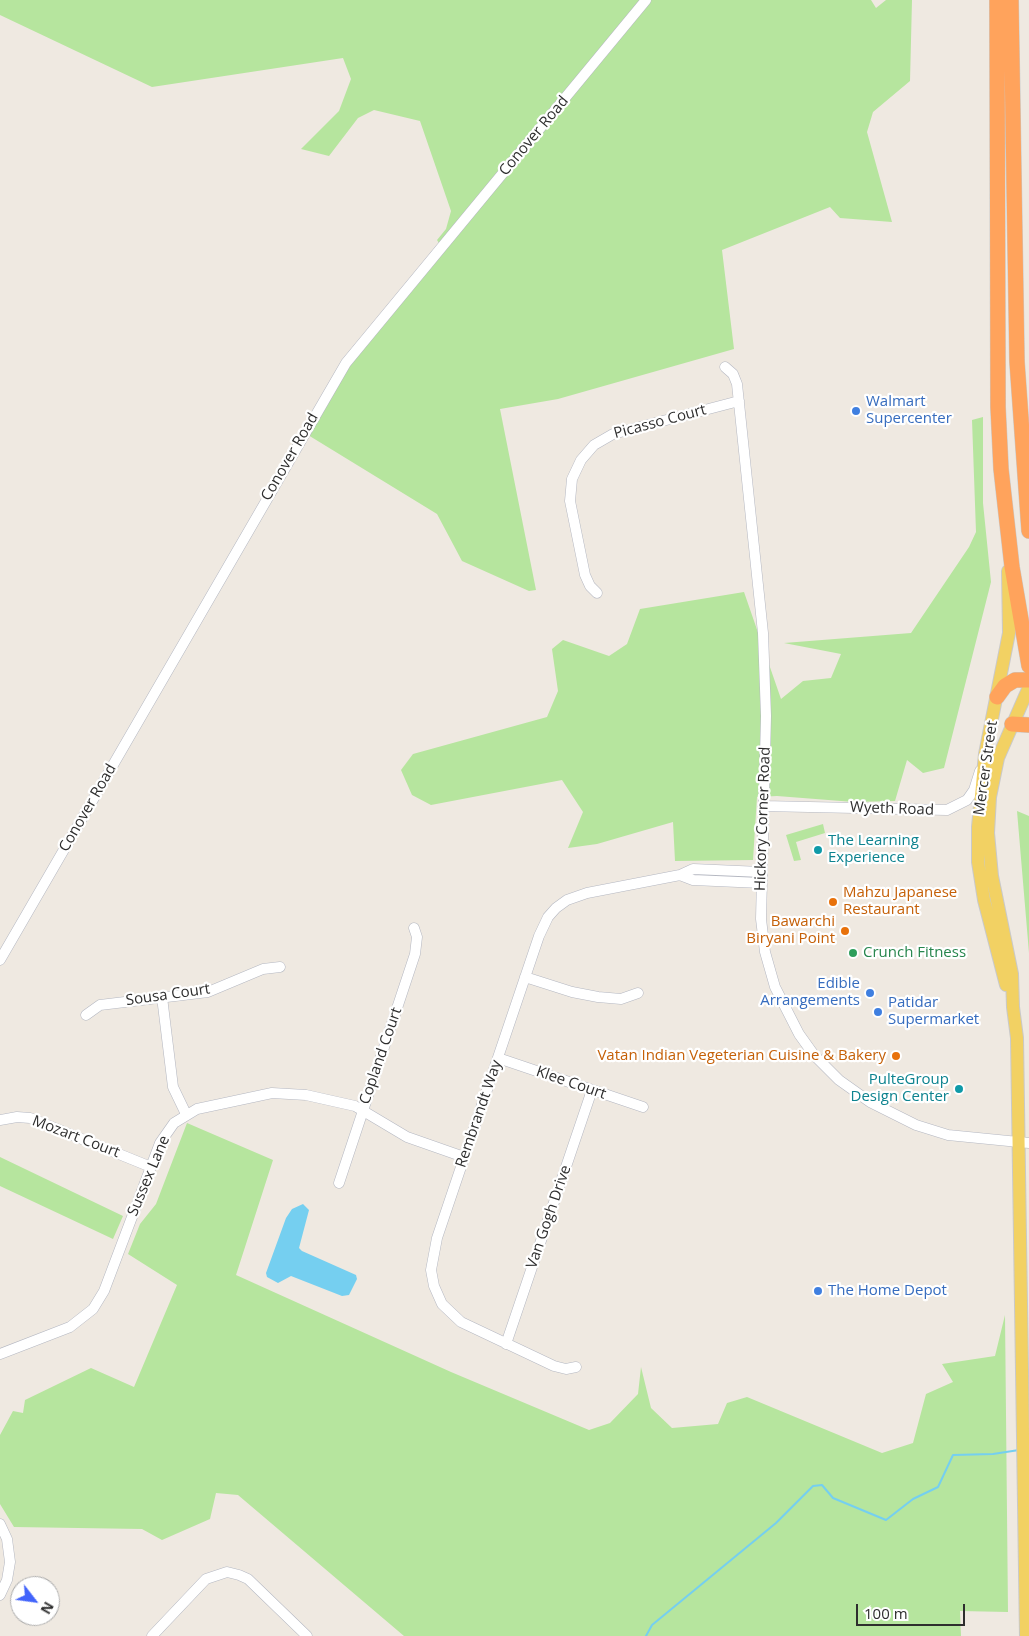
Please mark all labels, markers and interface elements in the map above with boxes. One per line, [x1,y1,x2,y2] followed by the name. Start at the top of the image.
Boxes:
[495,93,573,179] street label: Conover Road
[866,393,952,428] place label: Walmart Supercenter
[612,401,708,443] street label: Picasso Court
[850,405,862,417] marker: Walmart Supercenter
[258,410,322,504] street label: Conover Road
[970,719,1002,817] street label: Mercer Street
[751,746,775,892] street label: Hickory Corner Road
[56,761,120,855] street label: Conover Road
[850,799,934,819] street label: Wyeth Road
[828,832,919,867] place label: The Learning Experience
[812,844,824,856] marker: The Learning Experience
[843,884,957,919] place label: Mahzu Japanese Restaurant
[827,896,839,908] marker: Mahzu Japanese Restaurant
[746,913,835,948] place label: Bawarchi Biryani Point
[839,925,851,937] marker: Bawarchi Biryani Point
[863,944,966,962] place label: Crunch Fitness
[847,947,859,959] marker: Crunch Fitness
[760,975,860,1010] place label: Edible Arrangements
[125,980,211,1010] street label: Sousa Court
[864,987,876,999] marker: Edible Arrangements
[888,994,979,1029] place label: Patidar Supermarket
[356,1005,406,1107] street label: Copland Court
[872,1006,884,1018] marker: Patidar Supermarket
[597,1047,886,1065] place label: Vatan Indian Vegeterian Cuisine & Bakery
[890,1050,902,1062] marker: Vatan Indian Vegeterian Cuisine & Bakery
[452,1058,506,1170] street label: Rembrandt Way
[534,1063,608,1103] street label: Klee Court
[851,1071,949,1106] place label: PulteGroup Design Center
[953,1083,965,1095] marker: PulteGroup Design Center
[30,1112,122,1162] street label: Mozart Court
[124,1133,174,1219] street label: Sussex Lane
[523,1163,575,1271] street label: Van Gogh Drive
[828,1282,947,1300] place label: The Home Depot
[812,1285,824,1297] marker: The Home Depot
[10,1576,60,1626] north arrow
[859,1594,968,1626] scale bar
[36,1599,59,1618] text: N
[864,1603,908,1623] text: 100 m

